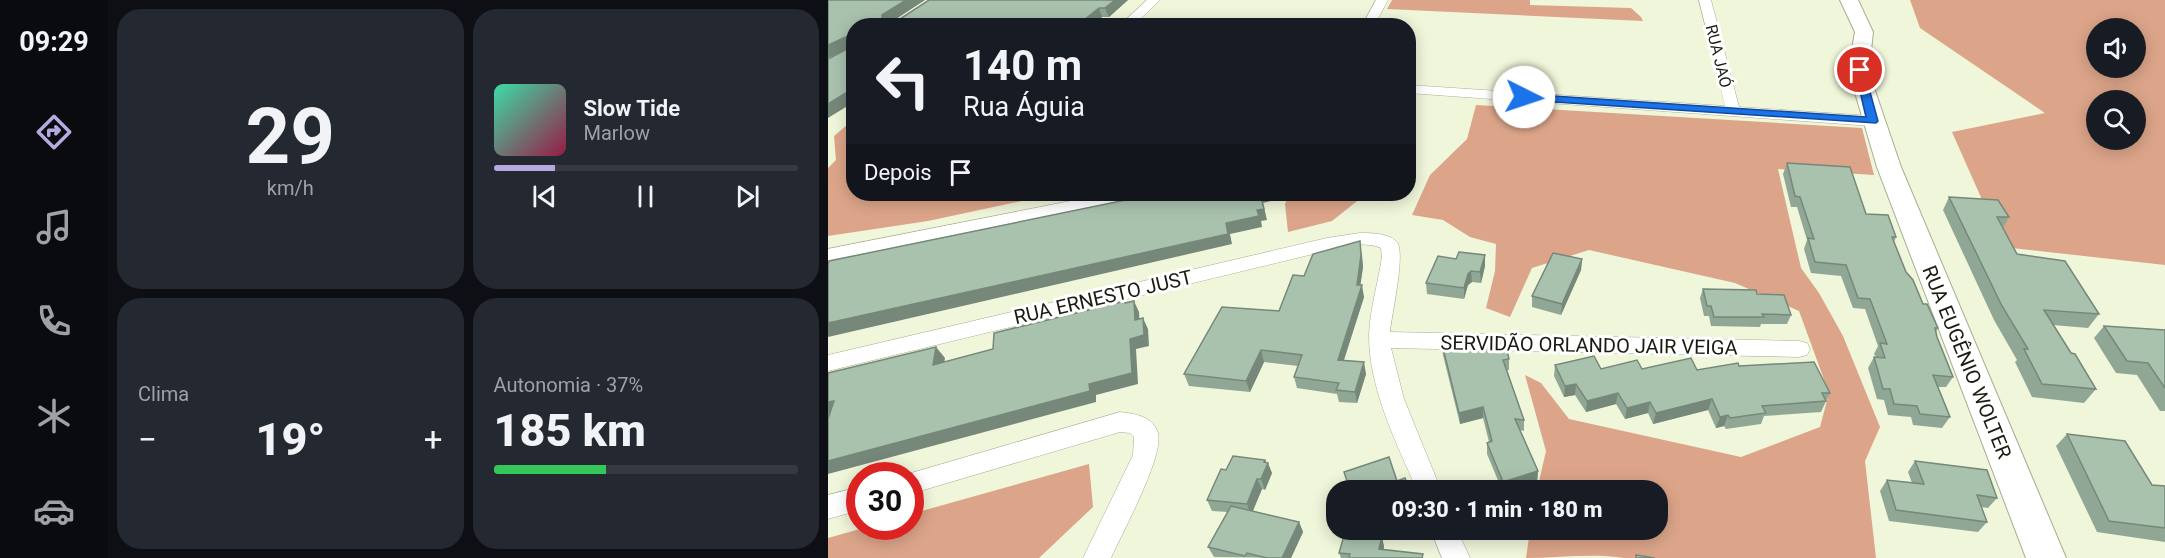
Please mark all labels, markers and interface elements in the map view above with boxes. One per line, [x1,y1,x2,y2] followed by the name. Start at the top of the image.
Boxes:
[2086,18,2146,150] map controls
[2086,18,2146,78] button: sound
[1701,22,1737,90] street label: RUA JAÓ
[19,26,89,58] text: 09:29
[963,41,1082,90] text: 140 m
[864,42,942,120] icon: left
[1834,44,1885,95] pin
[1843,53,1876,86] icon: arrive
[1492,65,1556,129] position arrow
[2086,90,2146,150] button: search
[245,91,335,182] text: 29
[963,91,1085,123] text: Rua Águia
[584,96,680,121] text: Slow Tide
[33,111,75,153] icon: directions
[584,121,650,145] text: Marlow
[944,156,977,189] icon: arrive
[864,160,932,185] text: Depois
[267,176,314,200] text: km/h
[528,180,561,213] icon: previous
[629,180,662,213] icon: pause
[731,180,764,213] icon: next
[33,206,75,248] icon: music
[1917,262,2017,462] street label: RUA EUGÊNIO WOLTER
[1011,265,1195,329] street label: RUA ERNESTO JUST
[33,300,75,342] icon: phone
[1440,330,1738,360] street label: SERVIDÃO ORLANDO JAIR VEIGA
[494,373,643,397] text: Autonomia · 37%
[138,382,189,406] text: Clima
[33,395,75,437] icon: climate
[494,404,646,457] text: 185 km
[256,413,325,466] text: 19°
[138,420,157,459] text: −
[424,420,443,459] text: +
[846,462,924,540] speed limit sign: 30
[33,490,75,532] icon: car
[1392,497,1602,522] text: 09:30 · 1 min · 180 m

